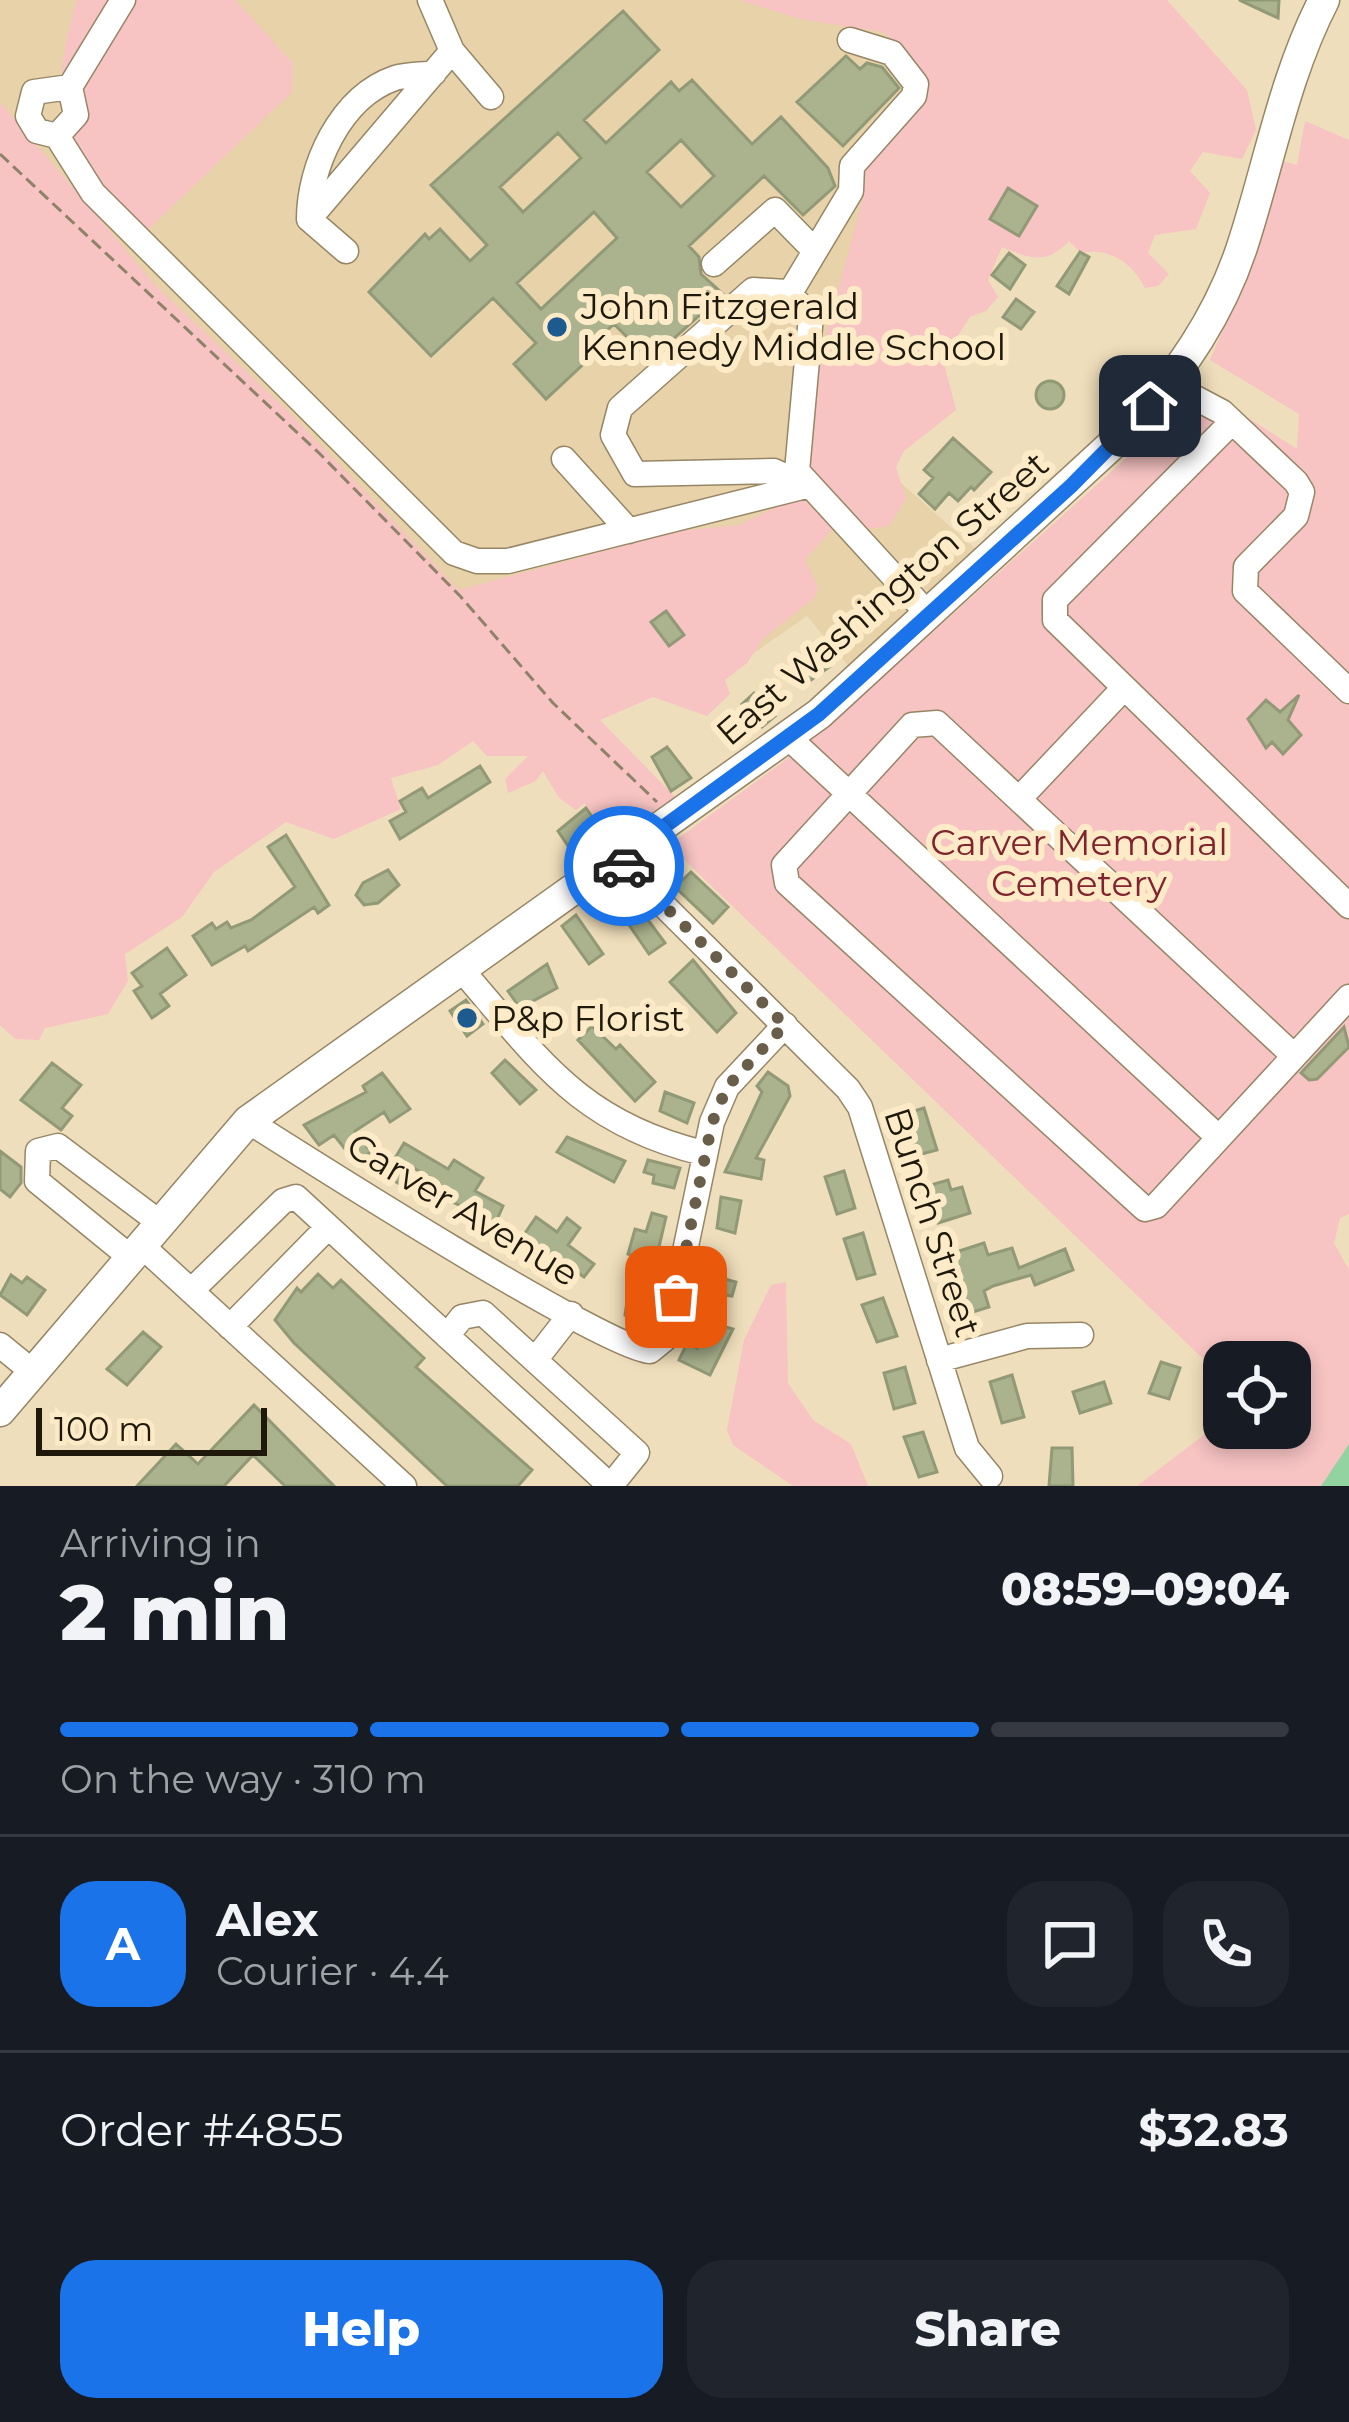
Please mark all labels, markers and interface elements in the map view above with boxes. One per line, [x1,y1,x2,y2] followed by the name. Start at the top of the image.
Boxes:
[580,284,1006,369] place label: John Fitzgerald Kennedy Middle School
[544,314,570,340] marker: John Fitzgerald Kennedy Middle School
[1099,355,1201,457] pin
[1117,373,1183,439] icon: home
[707,442,1057,754] street label: East Washington Street
[564,806,684,926] courier
[930,820,1228,905] park label: Carver Memorial Cemetery
[591,833,657,899] icon: car
[491,996,685,1040] place label: P&p Florist
[454,1005,480,1031] marker: P&p Florist
[875,1102,991,1342] street label: Bunch Street
[339,1123,587,1295] street label: Carver Avenue
[625,1246,727,1348] pin
[643,1264,709,1330] icon: bag
[1203,1341,1311,1449] map controls
[1203,1341,1311,1449] button: locate
[36,1402,267,1455] scale bar
[54,1409,153,1449] text: 100 m
[60,1519,261,1567] text: Arriving in
[1001,1561,1289,1616] text: 08:59–09:04
[60,1564,290,1660] text: 2 min
[60,1755,426,1803] text: On the way · 310 m
[1007,1881,1133,2007] button: chat
[1163,1881,1289,2007] button: phone
[216,1892,319,1947] text: Alex
[106,1916,140,1971] text: A
[216,1947,449,1995] text: Courier · 4.4
[60,2102,344,2157] text: Order #4855
[1138,2102,1289,2157] text: $32.83
[60,2260,663,2398] button: Help
[687,2260,1289,2398] button: Share

